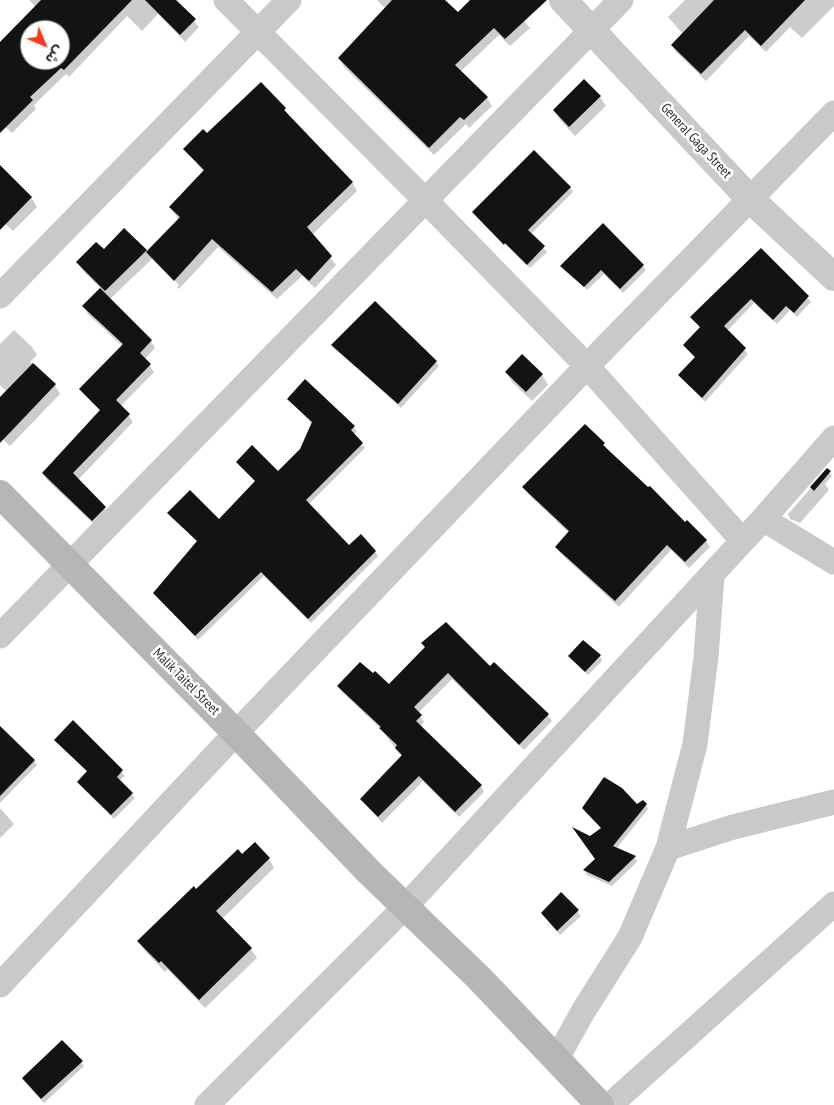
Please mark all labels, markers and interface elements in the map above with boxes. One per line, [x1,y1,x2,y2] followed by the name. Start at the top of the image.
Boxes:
[20,20,70,70] north arrow
[42,42,68,68] text: ش
[657,100,735,182] street label: General Gaga Street
[149,645,223,719] street label: Malik Taitel Street

